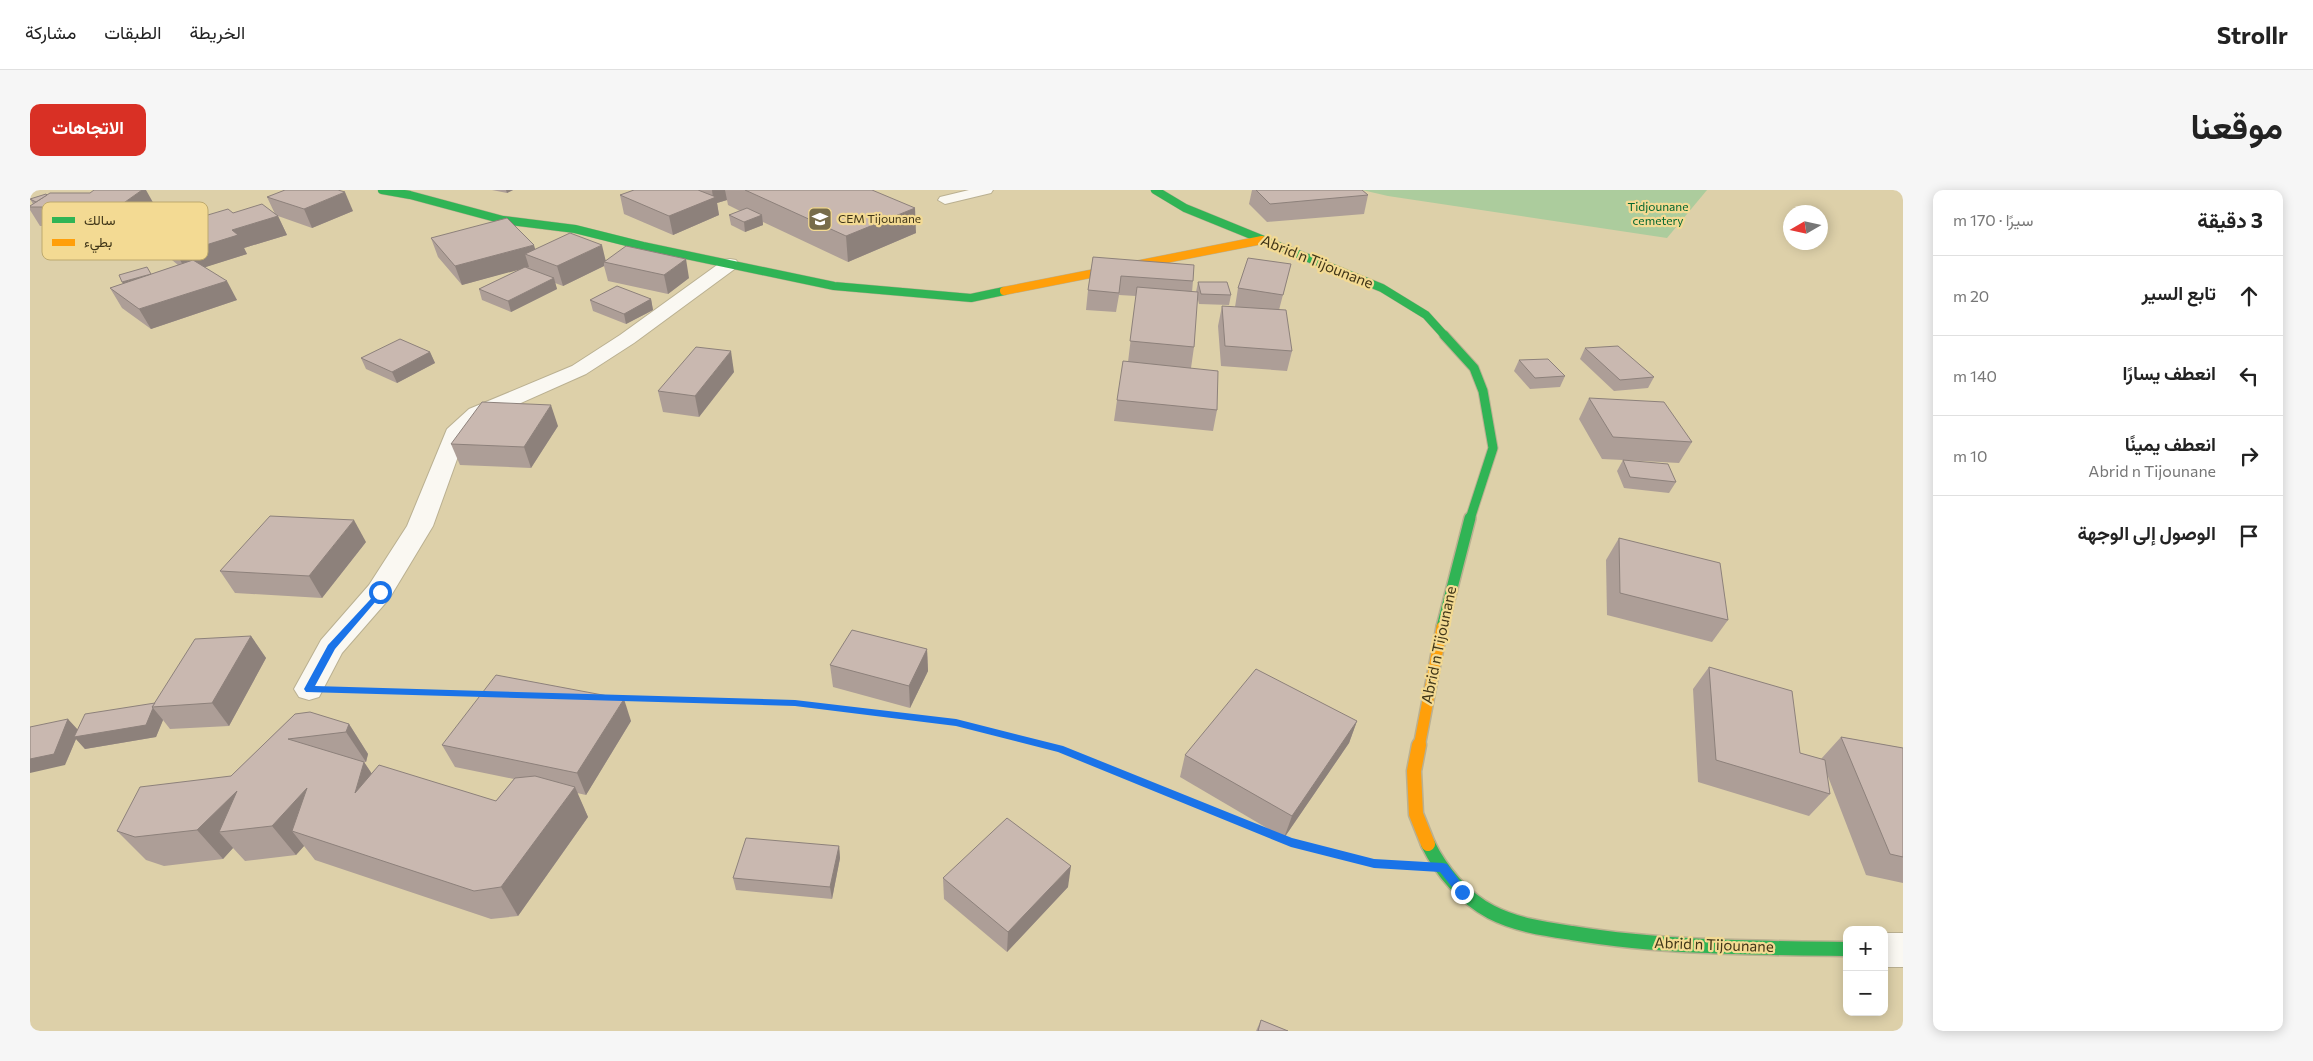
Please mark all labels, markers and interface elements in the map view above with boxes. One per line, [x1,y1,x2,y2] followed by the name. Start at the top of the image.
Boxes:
[2217,20,2288,49] text: Strollr
[25,21,76,43] text: مشاركة
[104,21,161,43] text: الطبقات
[189,21,245,43] text: الخريطة
[2190,103,2283,146] text: موقعنا
[30,104,146,156] button: الاتجاهات
[1628,199,1689,227] park label: Tidjounane cemetery
[42,202,208,260] legend
[1783,205,1828,250] north arrow
[807,206,833,232] school or university icon: CEM Tijounane
[2197,207,2263,232] text: 3 دقيقة
[1953,210,2033,229] text: سيرًا · 170 m
[84,211,115,228] text: سالك
[838,211,921,225] place label: CEM Tijounane
[1259,230,1376,292] street label: Abrid n Tijounane
[84,233,112,254] text: بطيء
[2142,281,2216,304] text: تابع السير
[2235,282,2263,310] icon: ahead
[1953,286,1989,305] text: 20 m
[2122,361,2216,384] text: انعطف يسارًا
[2235,362,2263,390] icon: left
[1953,366,1997,385] text: 140 m
[2125,432,2216,455] text: انعطف يمينًا
[2235,442,2263,470] icon: right
[1953,446,1987,465] text: 10 m
[2088,461,2216,480] text: Abrid n Tijounane
[2077,521,2216,544] text: الوصول إلى الوجهة
[2235,522,2263,550] icon: arrive
[369,581,392,604] route start
[1417,584,1459,705] street label: Abrid n Tijounane
[1451,881,1474,904] route end
[1843,926,1888,1016] map controls
[1843,926,1888,971] button: +
[1654,933,1774,955] street label: Abrid n Tijounane
[1843,971,1888,1016] button: −

